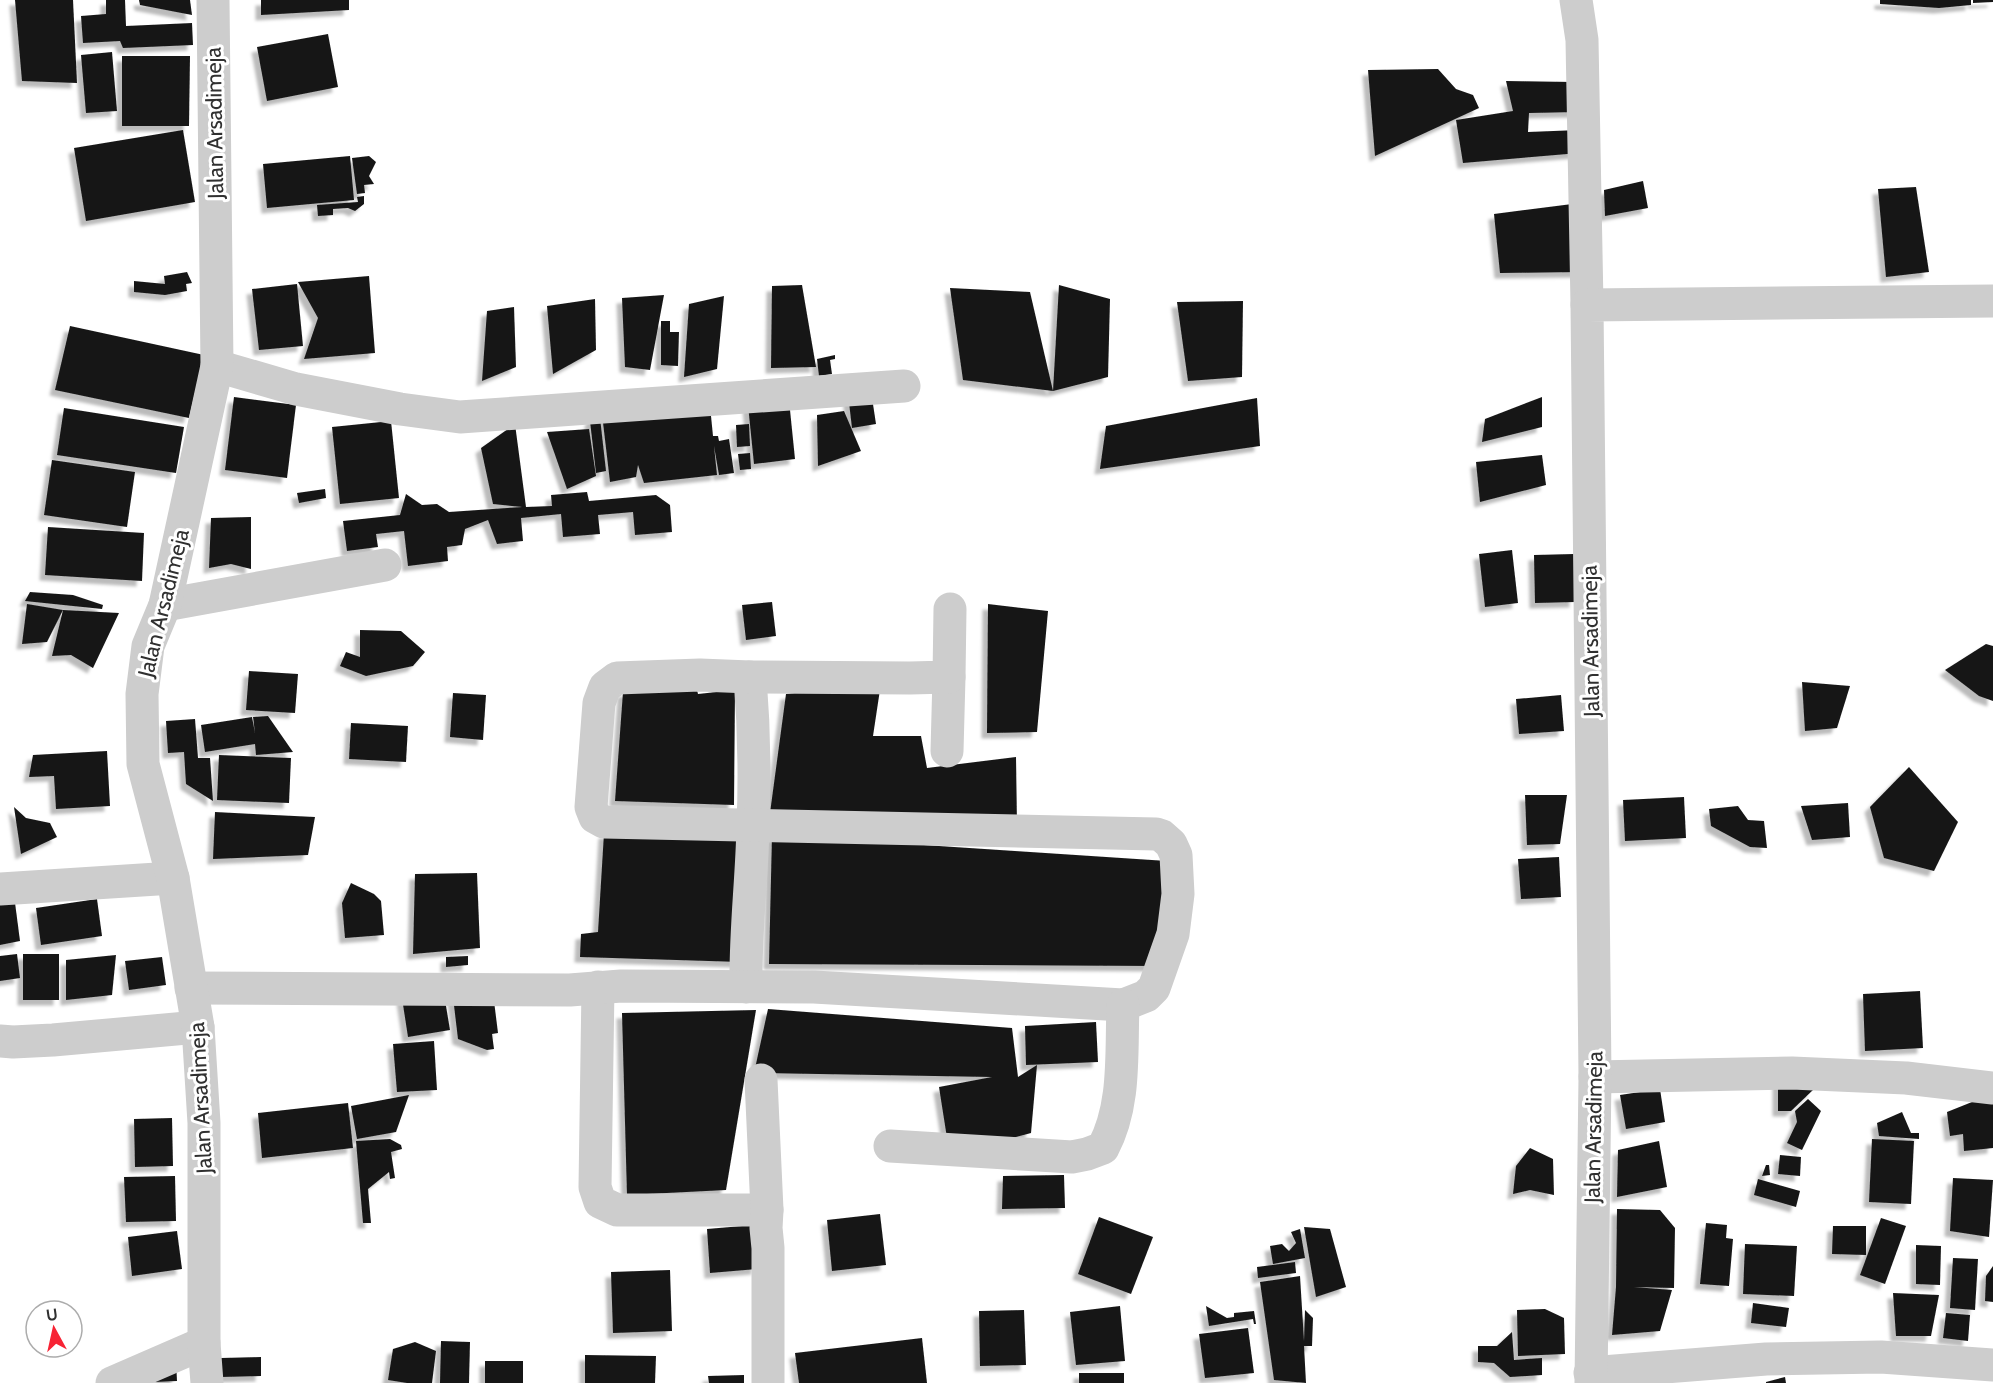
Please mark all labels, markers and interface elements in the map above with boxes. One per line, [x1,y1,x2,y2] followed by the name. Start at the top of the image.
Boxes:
[200,46,229,200] street label: Jalan Arsadimeja
[132,526,195,681] street label: Jalan Arsadimeja
[1576,564,1605,718] street label: Jalan Arsadimeja
[183,1021,218,1175] street label: Jalan Arsadimeja
[1579,1050,1608,1204] street label: Jalan Arsadimeja
[24,1299,84,1359] north arrow
[45,1304,59,1325] text: U

